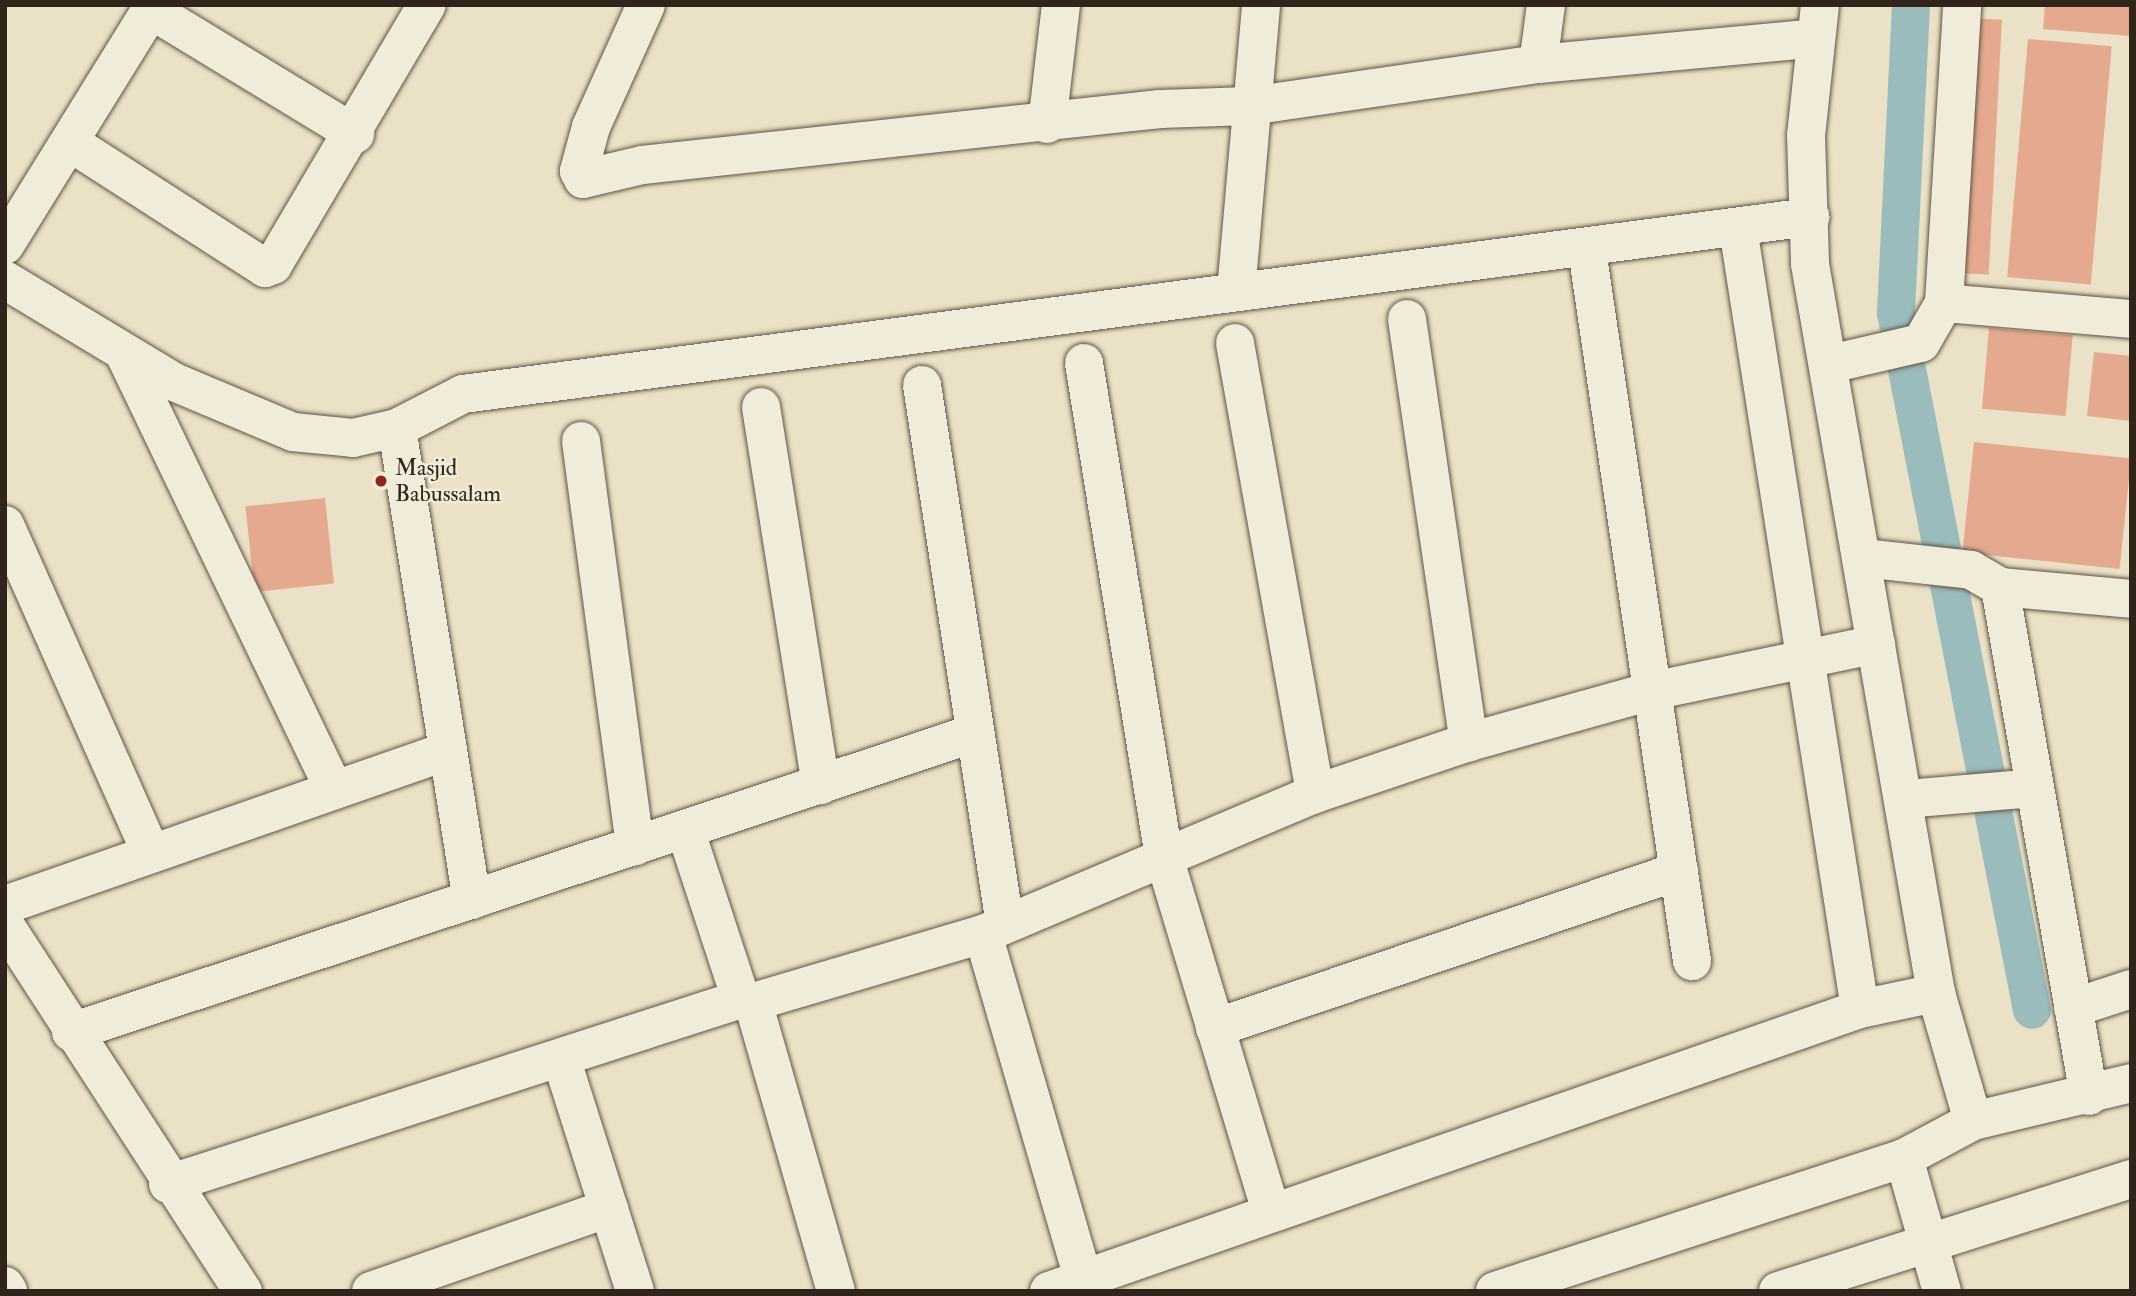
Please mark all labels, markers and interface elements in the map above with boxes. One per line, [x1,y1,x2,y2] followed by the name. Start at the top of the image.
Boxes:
[395,454,501,508] place label: Masjid Babussalam
[373,473,389,489] marker: Masjid Babussalam

